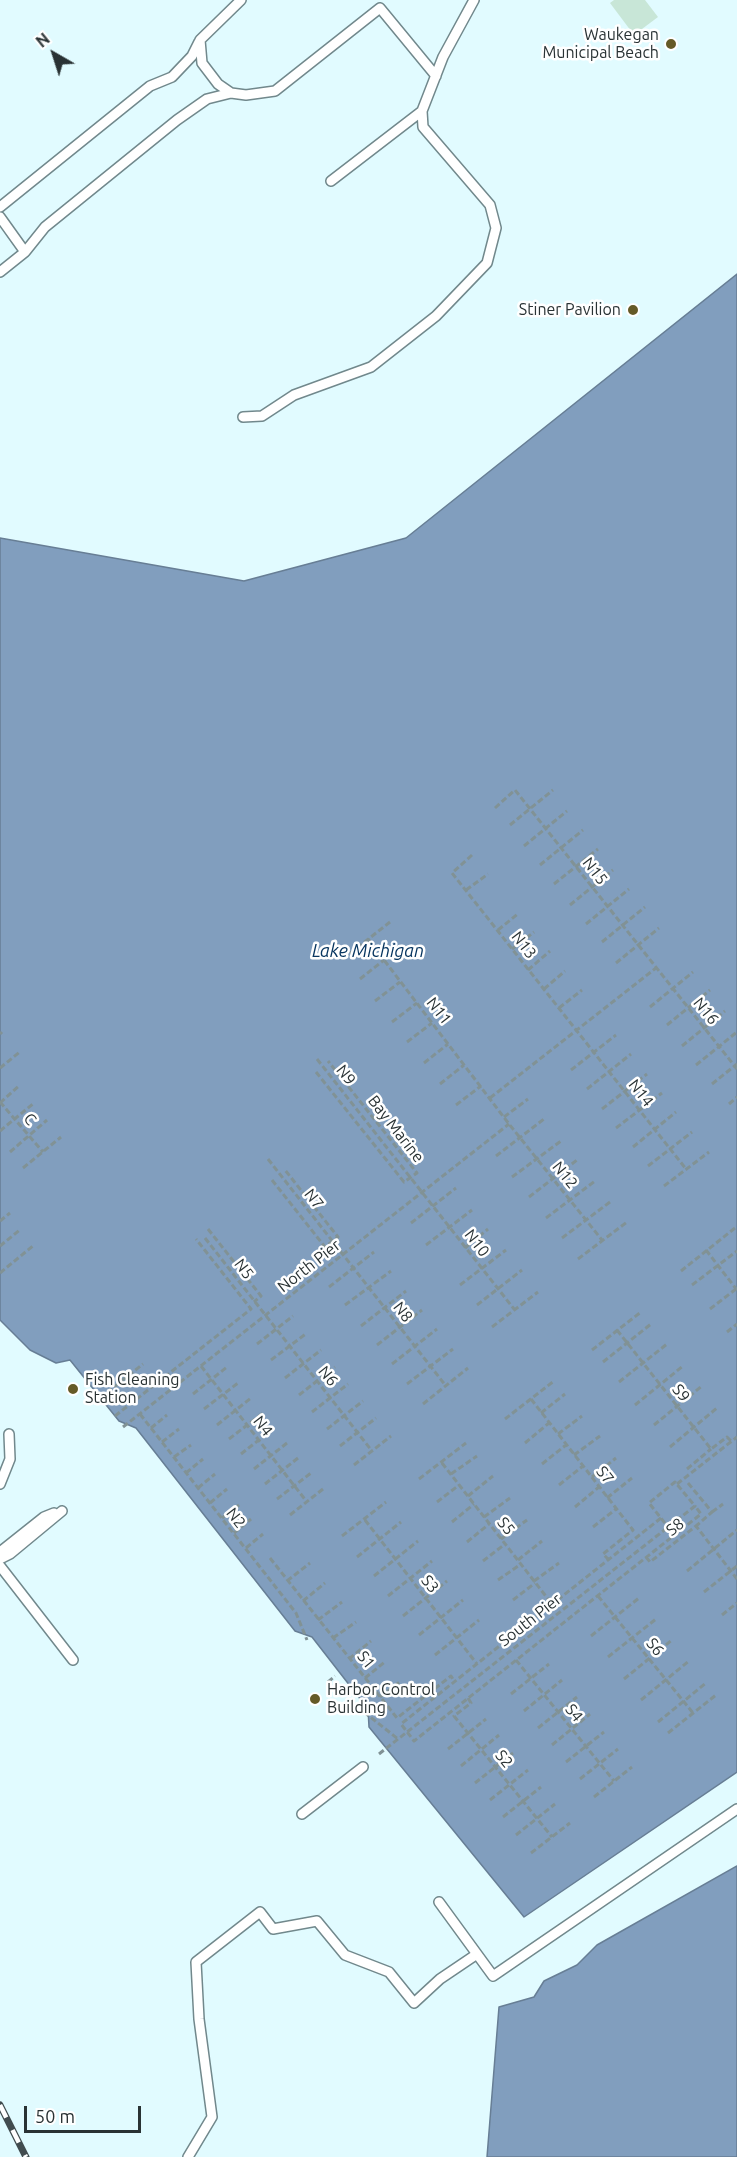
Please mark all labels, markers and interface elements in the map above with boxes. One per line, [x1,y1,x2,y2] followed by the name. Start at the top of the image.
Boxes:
[24,24,84,84] north arrow
[542,25,659,63] place label: Waukegan Municipal Beach
[32,29,53,51] text: N
[664,37,678,51] marker: Waukegan Municipal Beach
[519,300,621,320] place label: Stiner Pavilion
[626,303,640,317] marker: Stiner Pavilion
[578,853,612,889] street label: N15
[507,927,541,963] street label: N13
[312,940,424,962] water label: Lake Michigan
[422,993,456,1029] street label: N11
[689,994,723,1028] street label: N16
[332,1061,360,1089] street label: N9
[624,1075,658,1111] street label: N14
[364,1092,428,1166] street label: Bay Marine
[19,1109,41,1129] street label: C
[548,1158,582,1192] street label: N12
[300,1185,328,1213] street label: N7
[460,1225,494,1261] street label: N10
[274,1236,344,1296] street label: North Pier
[230,1255,258,1283] street label: N5
[389,1298,417,1326] street label: N8
[314,1362,342,1390] street label: N6
[85,1370,179,1408] place label: Fish Cleaning Station
[668,1380,694,1406] street label: S9
[66,1382,80,1396] marker: Fish Cleaning Station
[249,1412,277,1440] street label: N4
[592,1462,618,1488] street label: S7
[222,1504,250,1532] street label: N2
[493,1513,519,1539] street label: S5
[662,1514,688,1540] street label: S8
[417,1571,443,1597] street label: S3
[495,1590,565,1650] street label: South Pier
[642,1634,668,1660] street label: S6
[353,1647,379,1673] street label: S1
[327,1680,435,1718] place label: Harbor Control Building
[308,1692,322,1706] marker: Harbor Control Building
[561,1700,587,1726] street label: S4
[491,1746,517,1772] street label: S2
[27,2094,144,2132] scale bar
[35,2106,75,2126] text: 50 m

